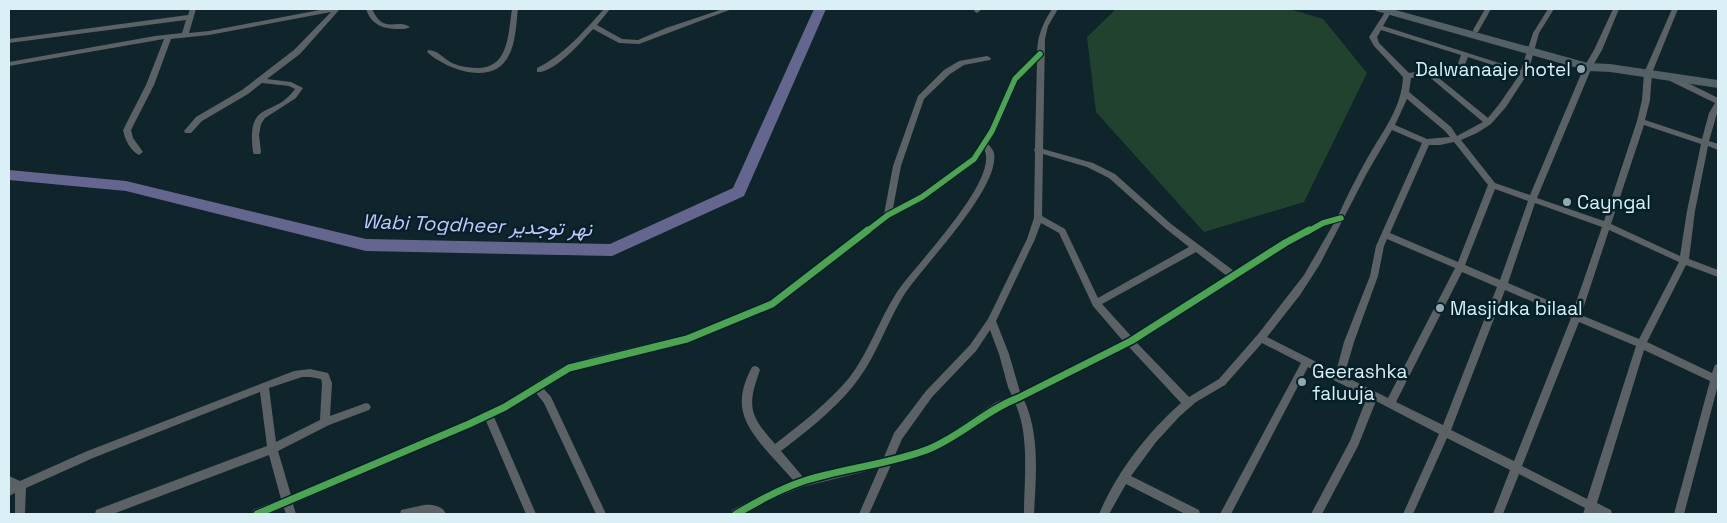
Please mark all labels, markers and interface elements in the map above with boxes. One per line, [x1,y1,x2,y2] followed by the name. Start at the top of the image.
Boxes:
[1415,57,1571,82] place label: Dalwanaaje hotel
[1575,63,1587,75] marker: Dalwanaaje hotel
[1577,190,1651,215] place label: Cayngal
[1561,196,1573,208] marker: Cayngal
[362,208,594,242] water label: Wabi Togdheer نهر توجدير
[1450,296,1583,321] place label: Masjidka bilaal
[1434,302,1446,314] marker: Masjidka bilaal
[1312,359,1407,406] place label: Geerashka faluuja
[1296,376,1308,388] marker: Geerashka faluuja

